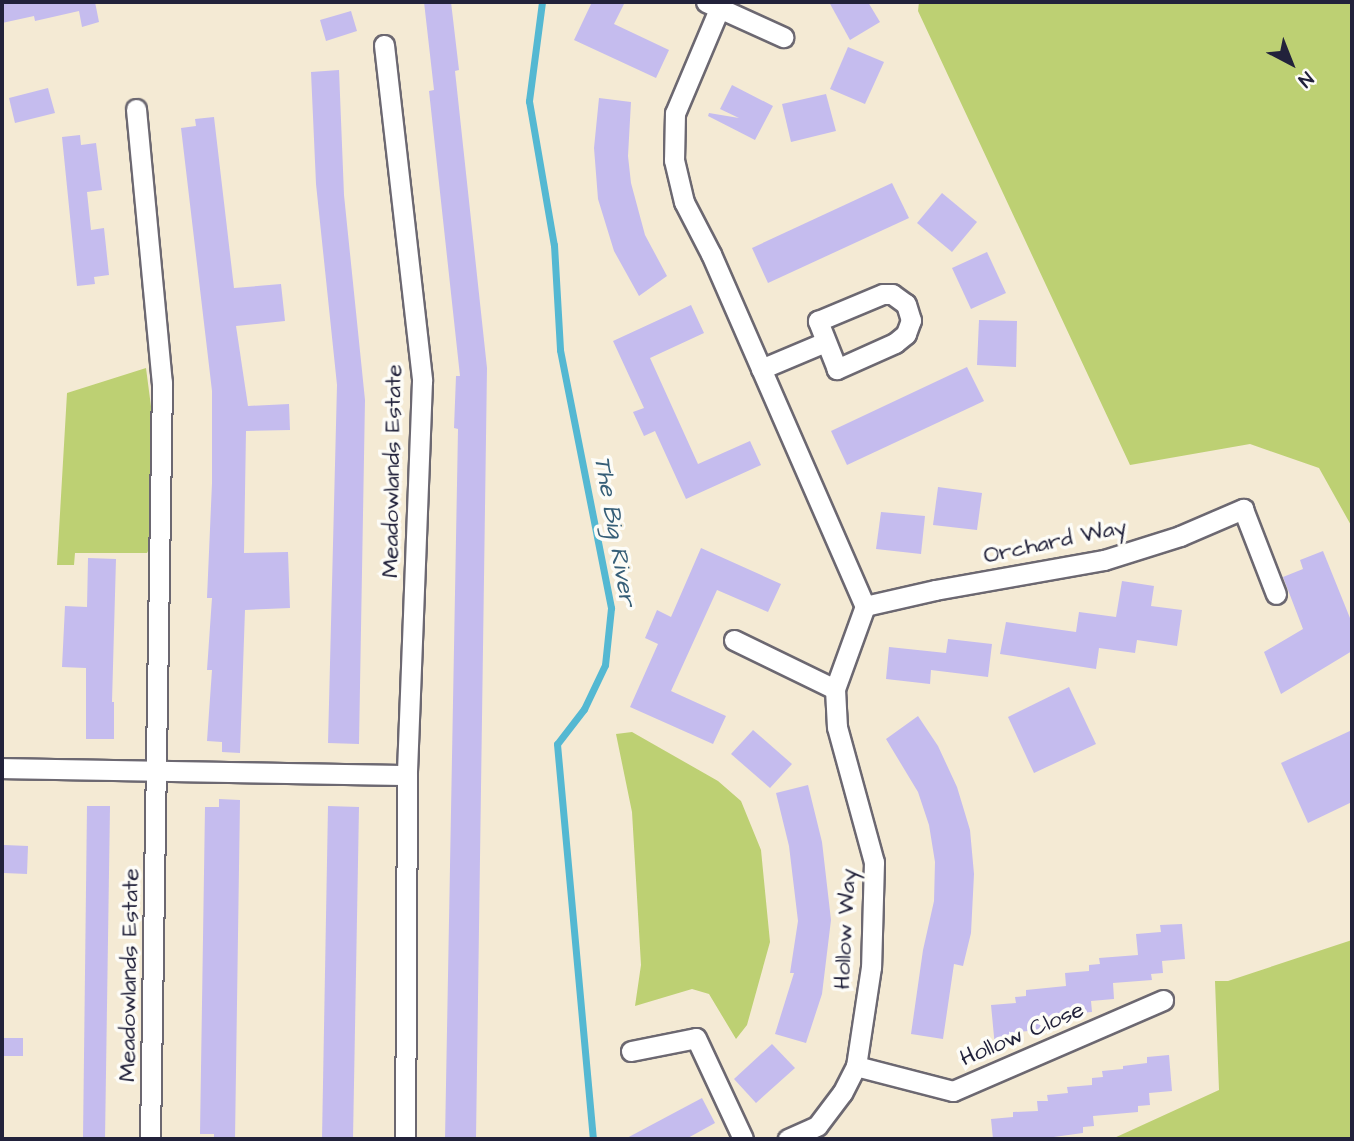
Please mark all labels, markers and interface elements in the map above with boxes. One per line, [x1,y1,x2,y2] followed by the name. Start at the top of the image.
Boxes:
[1256,28,1326,98] north arrow
[1292,65,1319,93] text: N
[376,364,408,578] street label: Meadowlands Estate
[587,454,641,608] water label: The Big River
[981,512,1129,570] street label: Orchard Way
[113,868,145,1082] street label: Meadowlands Estate
[828,868,862,990] street label: Hollow Way
[956,996,1088,1072] street label: Hollow Close

